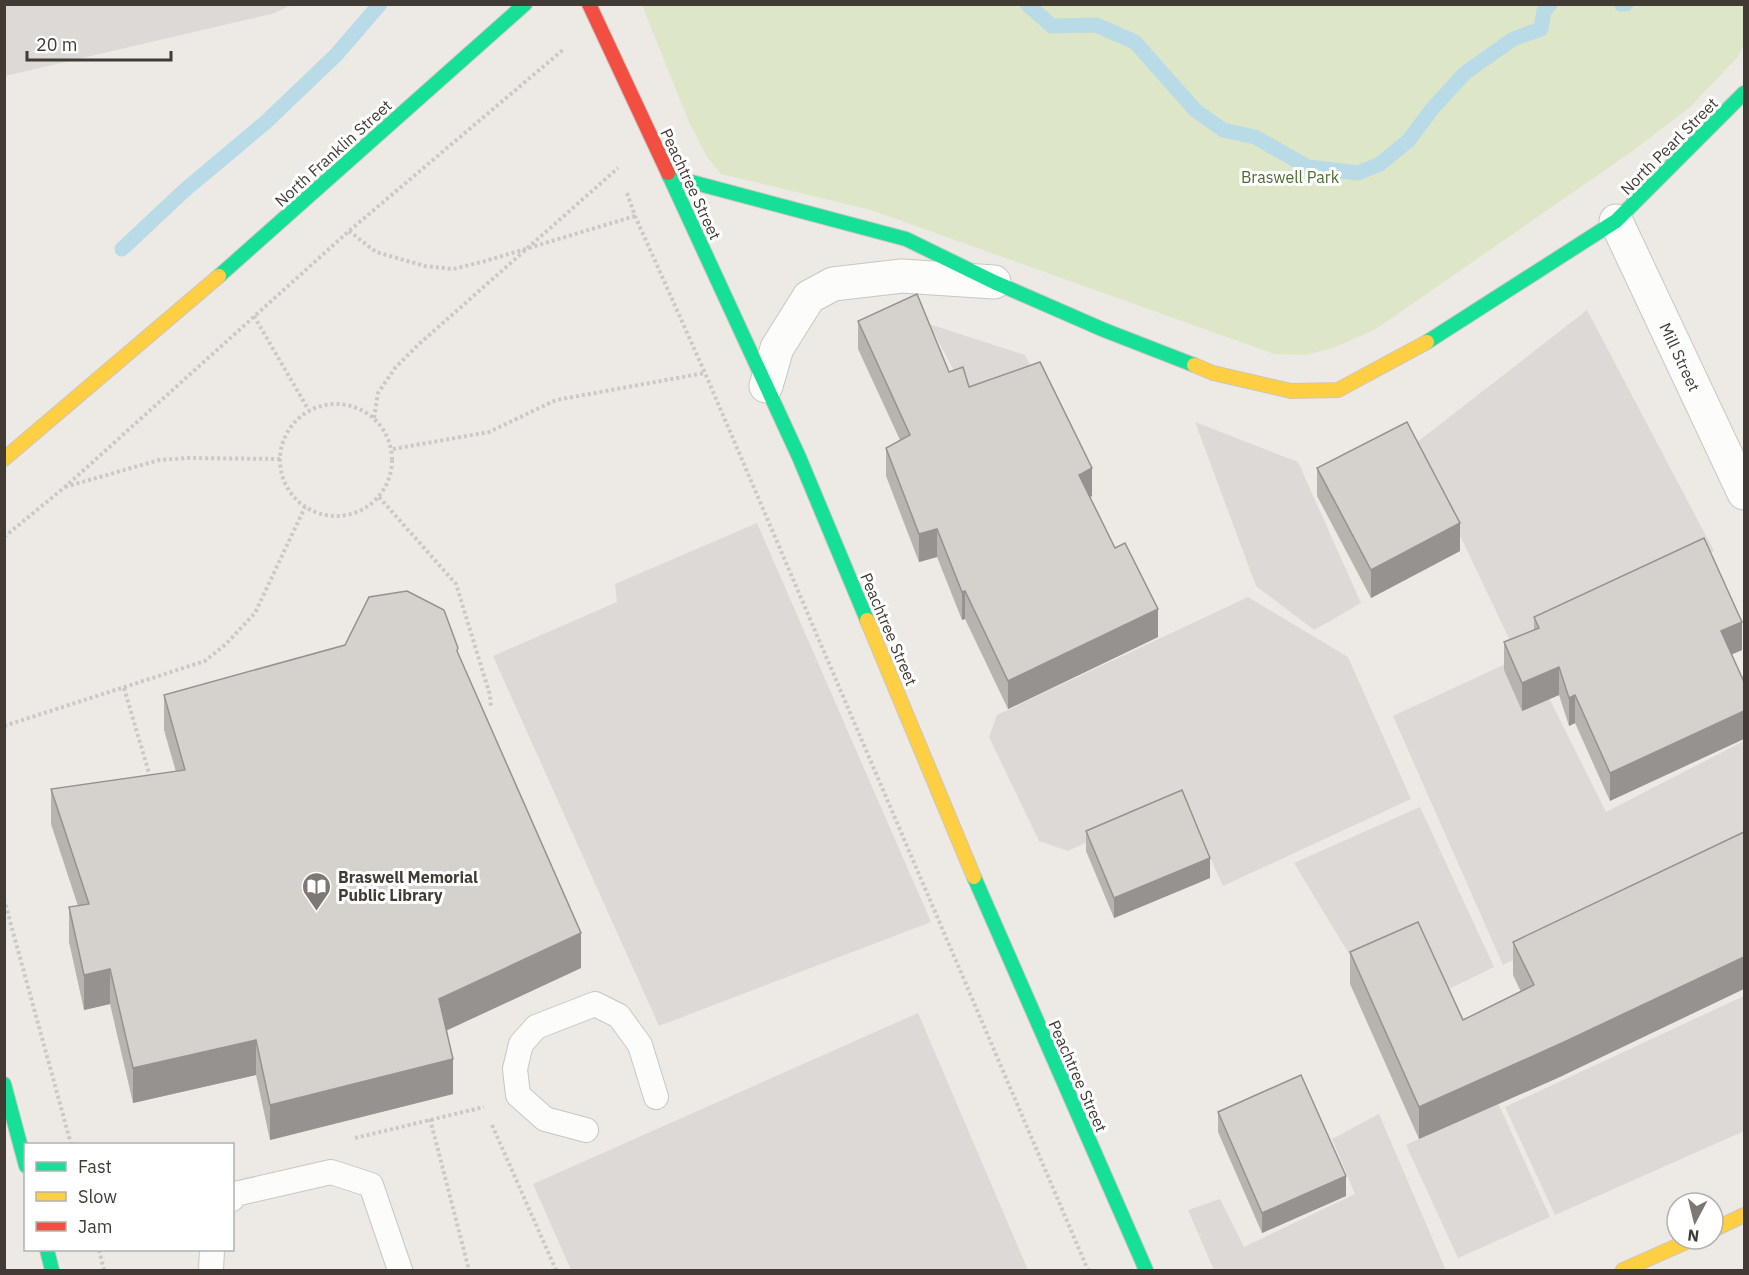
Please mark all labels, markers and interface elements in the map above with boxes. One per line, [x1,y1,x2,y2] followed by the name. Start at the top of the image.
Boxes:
[27,24,171,62] scale bar
[36,33,78,56] text: 20 m
[1616,93,1722,199] street label: North Pearl Street
[270,95,396,211] street label: North Franklin Street
[656,125,726,243] street label: Peachtree Street
[1241,167,1340,187] park label: Braswell Park
[1655,320,1705,394] street label: Mill Street
[856,570,922,688] street label: Peachtree Street
[338,867,478,905] place label: Braswell Memorial Public Library
[301,870,333,912] library icon: Braswell Memorial Public Library
[1044,1017,1112,1135] street label: Peachtree Street
[24,1143,234,1251] legend
[78,1155,112,1178] text: Fast
[78,1185,117,1208] text: Slow
[1665,1191,1725,1251] north arrow
[78,1215,113,1238] text: Jam
[1686,1225,1700,1247] text: N

